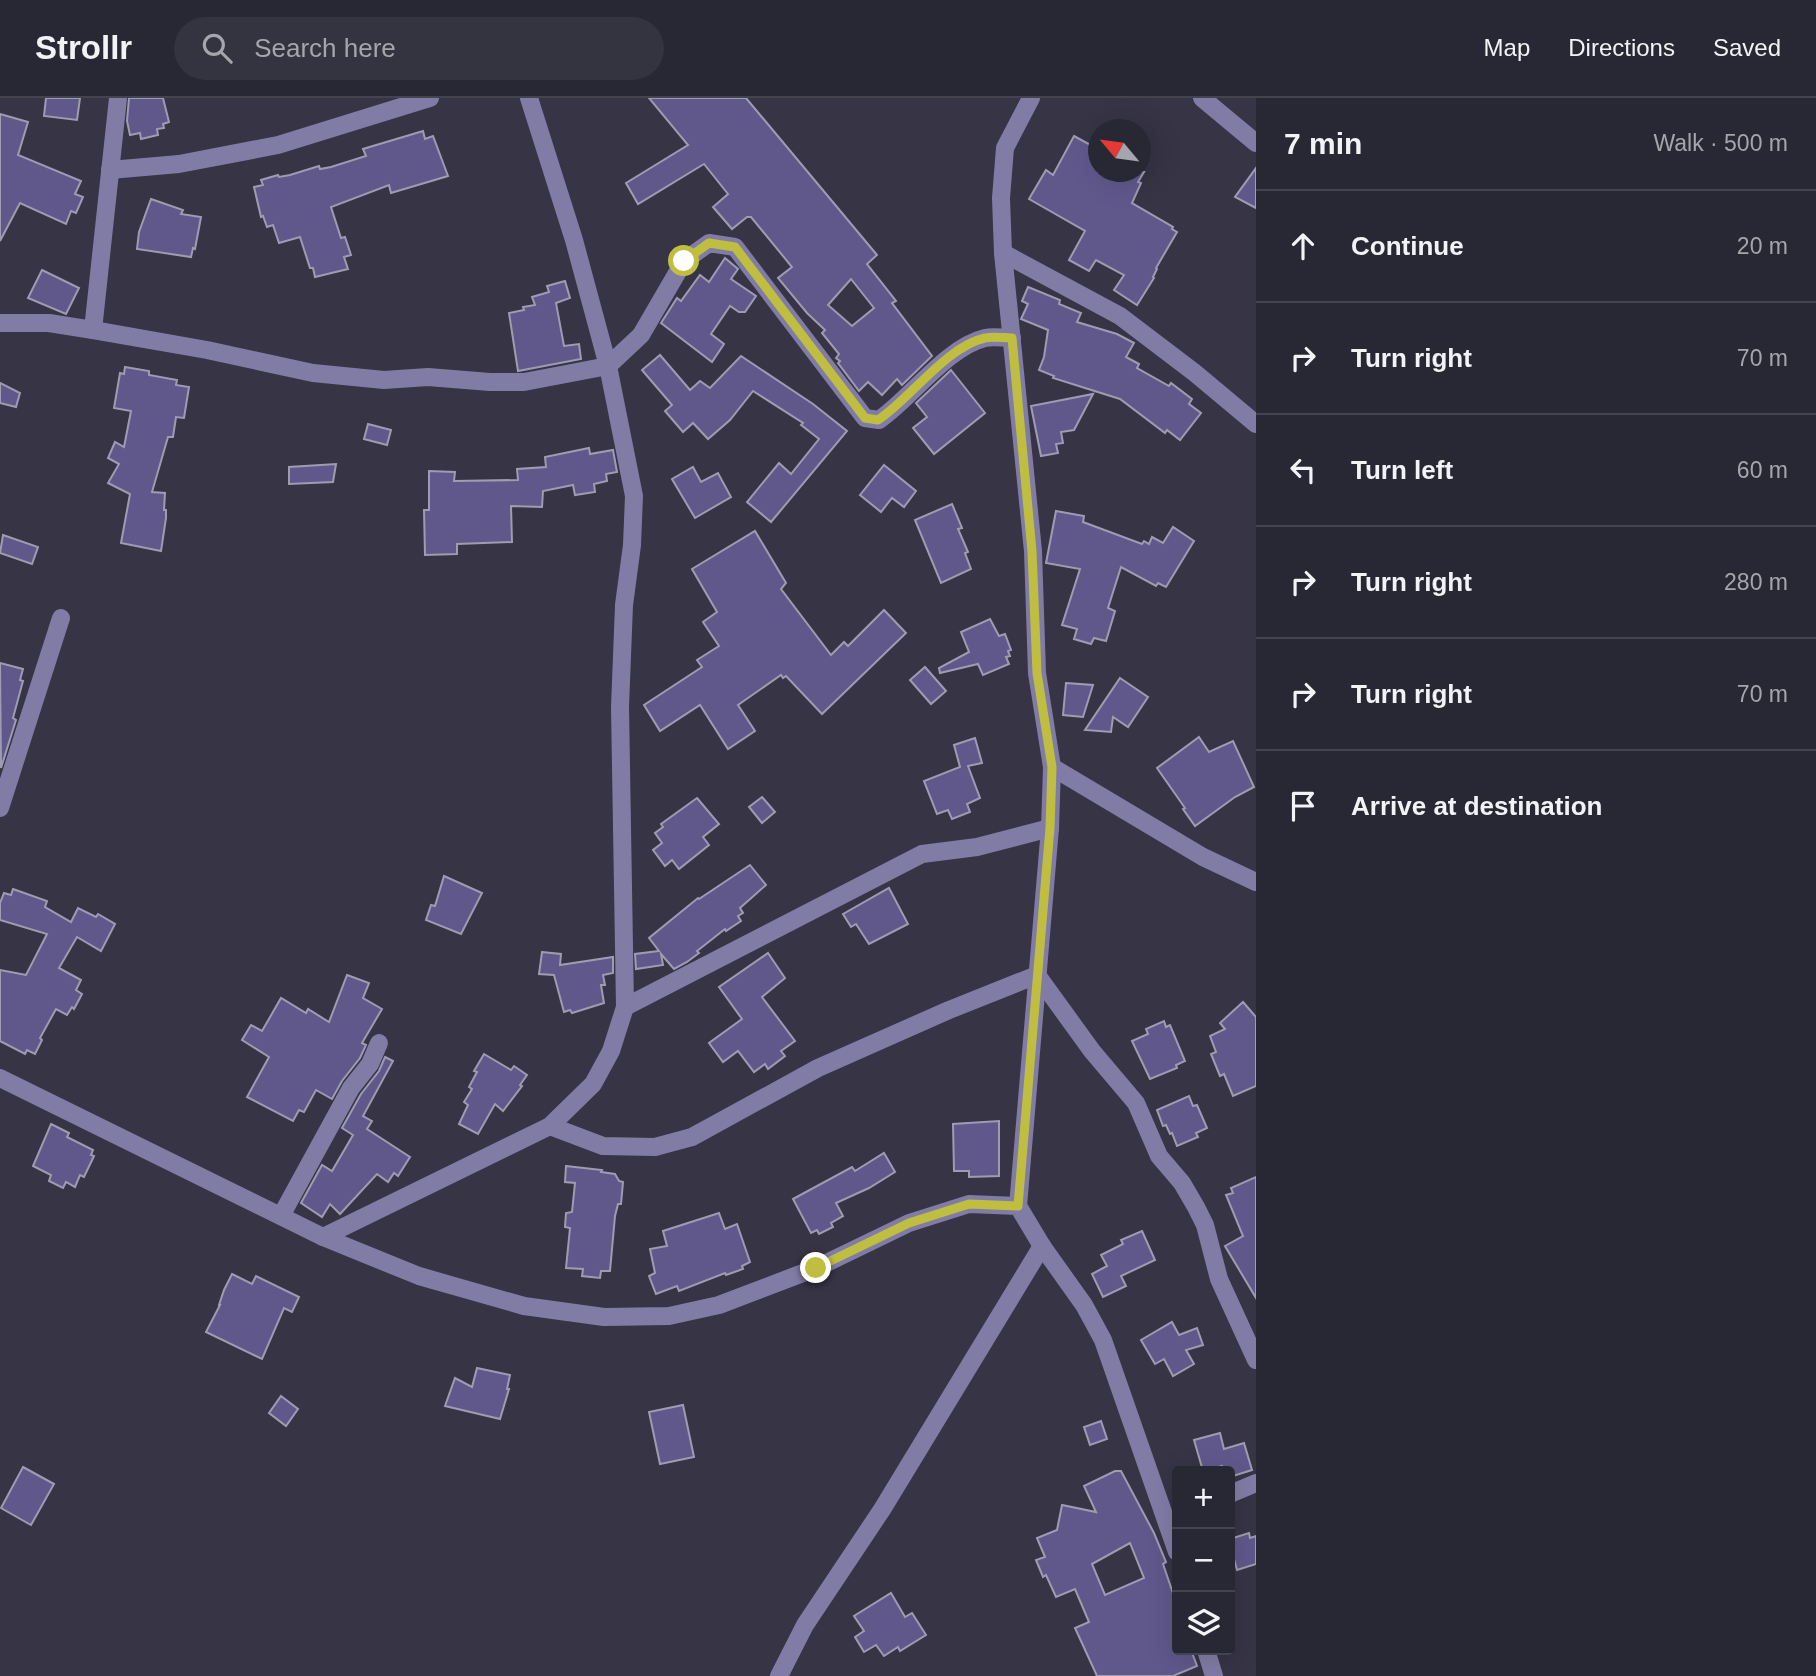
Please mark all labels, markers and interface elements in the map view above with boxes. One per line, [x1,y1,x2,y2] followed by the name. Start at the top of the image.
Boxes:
[174,17,664,80] search box
[35,29,132,66] text: Strollr
[198,29,236,67] icon: search
[254,33,396,63] text: Search here
[1484,34,1530,61] text: Map
[1568,34,1675,61] text: Directions
[1713,34,1781,61] text: Saved
[1088,119,1151,182] north arrow
[1284,127,1362,160] text: 7 min
[1653,130,1788,156] text: Walk · 500 m
[1284,227,1322,265] icon: ahead
[1351,231,1464,261] text: Continue
[1737,233,1788,259] text: 20 m
[668,245,699,276] route start
[1284,339,1322,377] icon: right
[1351,343,1472,373] text: Turn right
[1737,345,1788,371] text: 70 m
[1284,451,1322,489] icon: left
[1351,455,1453,485] text: Turn left
[1737,457,1788,483] text: 60 m
[1284,563,1322,601] icon: right
[1351,567,1472,597] text: Turn right
[1724,569,1788,595] text: 280 m
[1284,675,1322,713] icon: right
[1351,679,1472,709] text: Turn right
[1737,681,1788,707] text: 70 m
[1284,787,1322,825] icon: arrive
[1351,791,1602,821] text: Arrive at destination
[800,1252,831,1283] route end
[1172,1466,1235,1655] map controls
[1172,1466,1235,1529] button: +
[1172,1529,1235,1592] button: −
[1172,1592,1235,1655] button: layers

